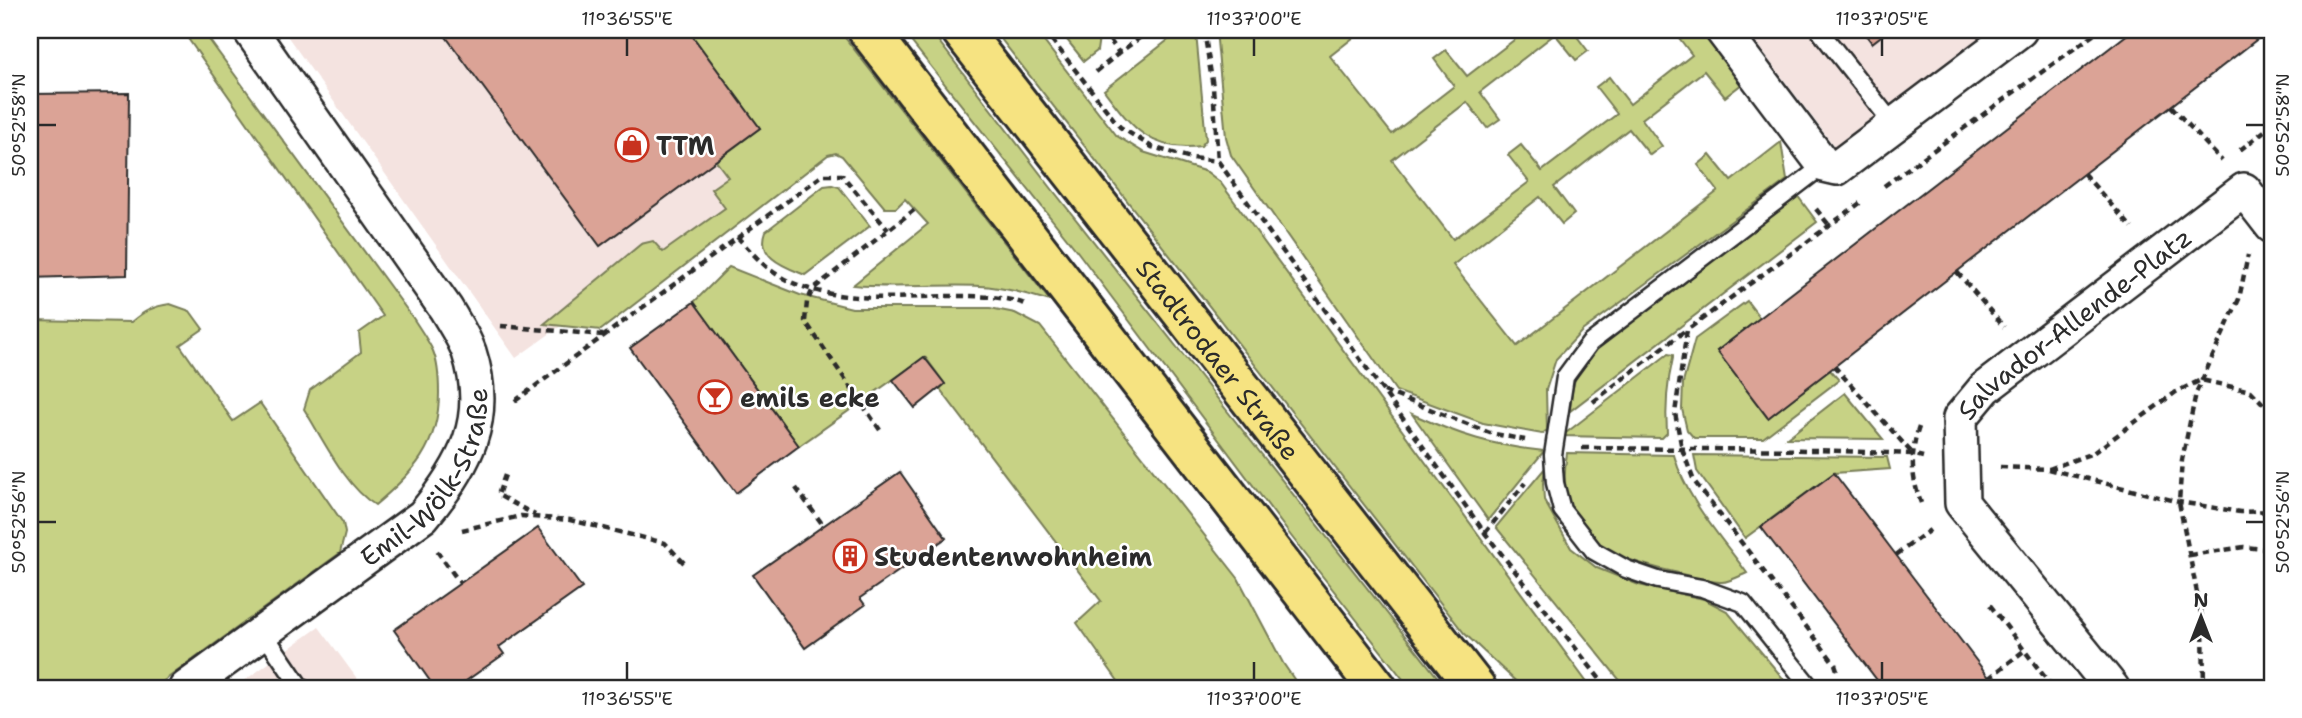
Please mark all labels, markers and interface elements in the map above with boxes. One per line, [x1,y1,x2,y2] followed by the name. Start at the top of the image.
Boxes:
[581,7,673,31] text: 11°36'55"E
[1207,7,1301,31] text: 11°37'00"E
[1835,7,1929,31] text: 11°37'05"E
[7,73,31,177] text: 50°52'58"N
[2271,73,2295,177] text: 50°52'58"N
[613,126,651,164] shop icon: TTM
[656,128,715,163] place label: TTM
[1949,219,2198,427] street label: Salvador-Allende-Platz
[1129,251,1308,467] street label: Stadtrodaer Straße
[696,378,734,416] bar icon: emils ecke
[740,380,880,415] place label: emils ecke
[353,388,495,574] street label: Emil-Wölk-Straße
[7,471,31,573] text: 50°52'56"N
[2271,471,2295,573] text: 50°52'56"N
[831,537,869,575] building icon: Studentenwohnheim
[874,539,1152,574] place label: Studentenwohnheim
[2166,582,2236,652] north arrow
[2193,588,2209,613] text: N
[581,687,673,711] text: 11°36'55"E
[1207,687,1301,711] text: 11°37'00"E
[1835,687,1929,711] text: 11°37'05"E

